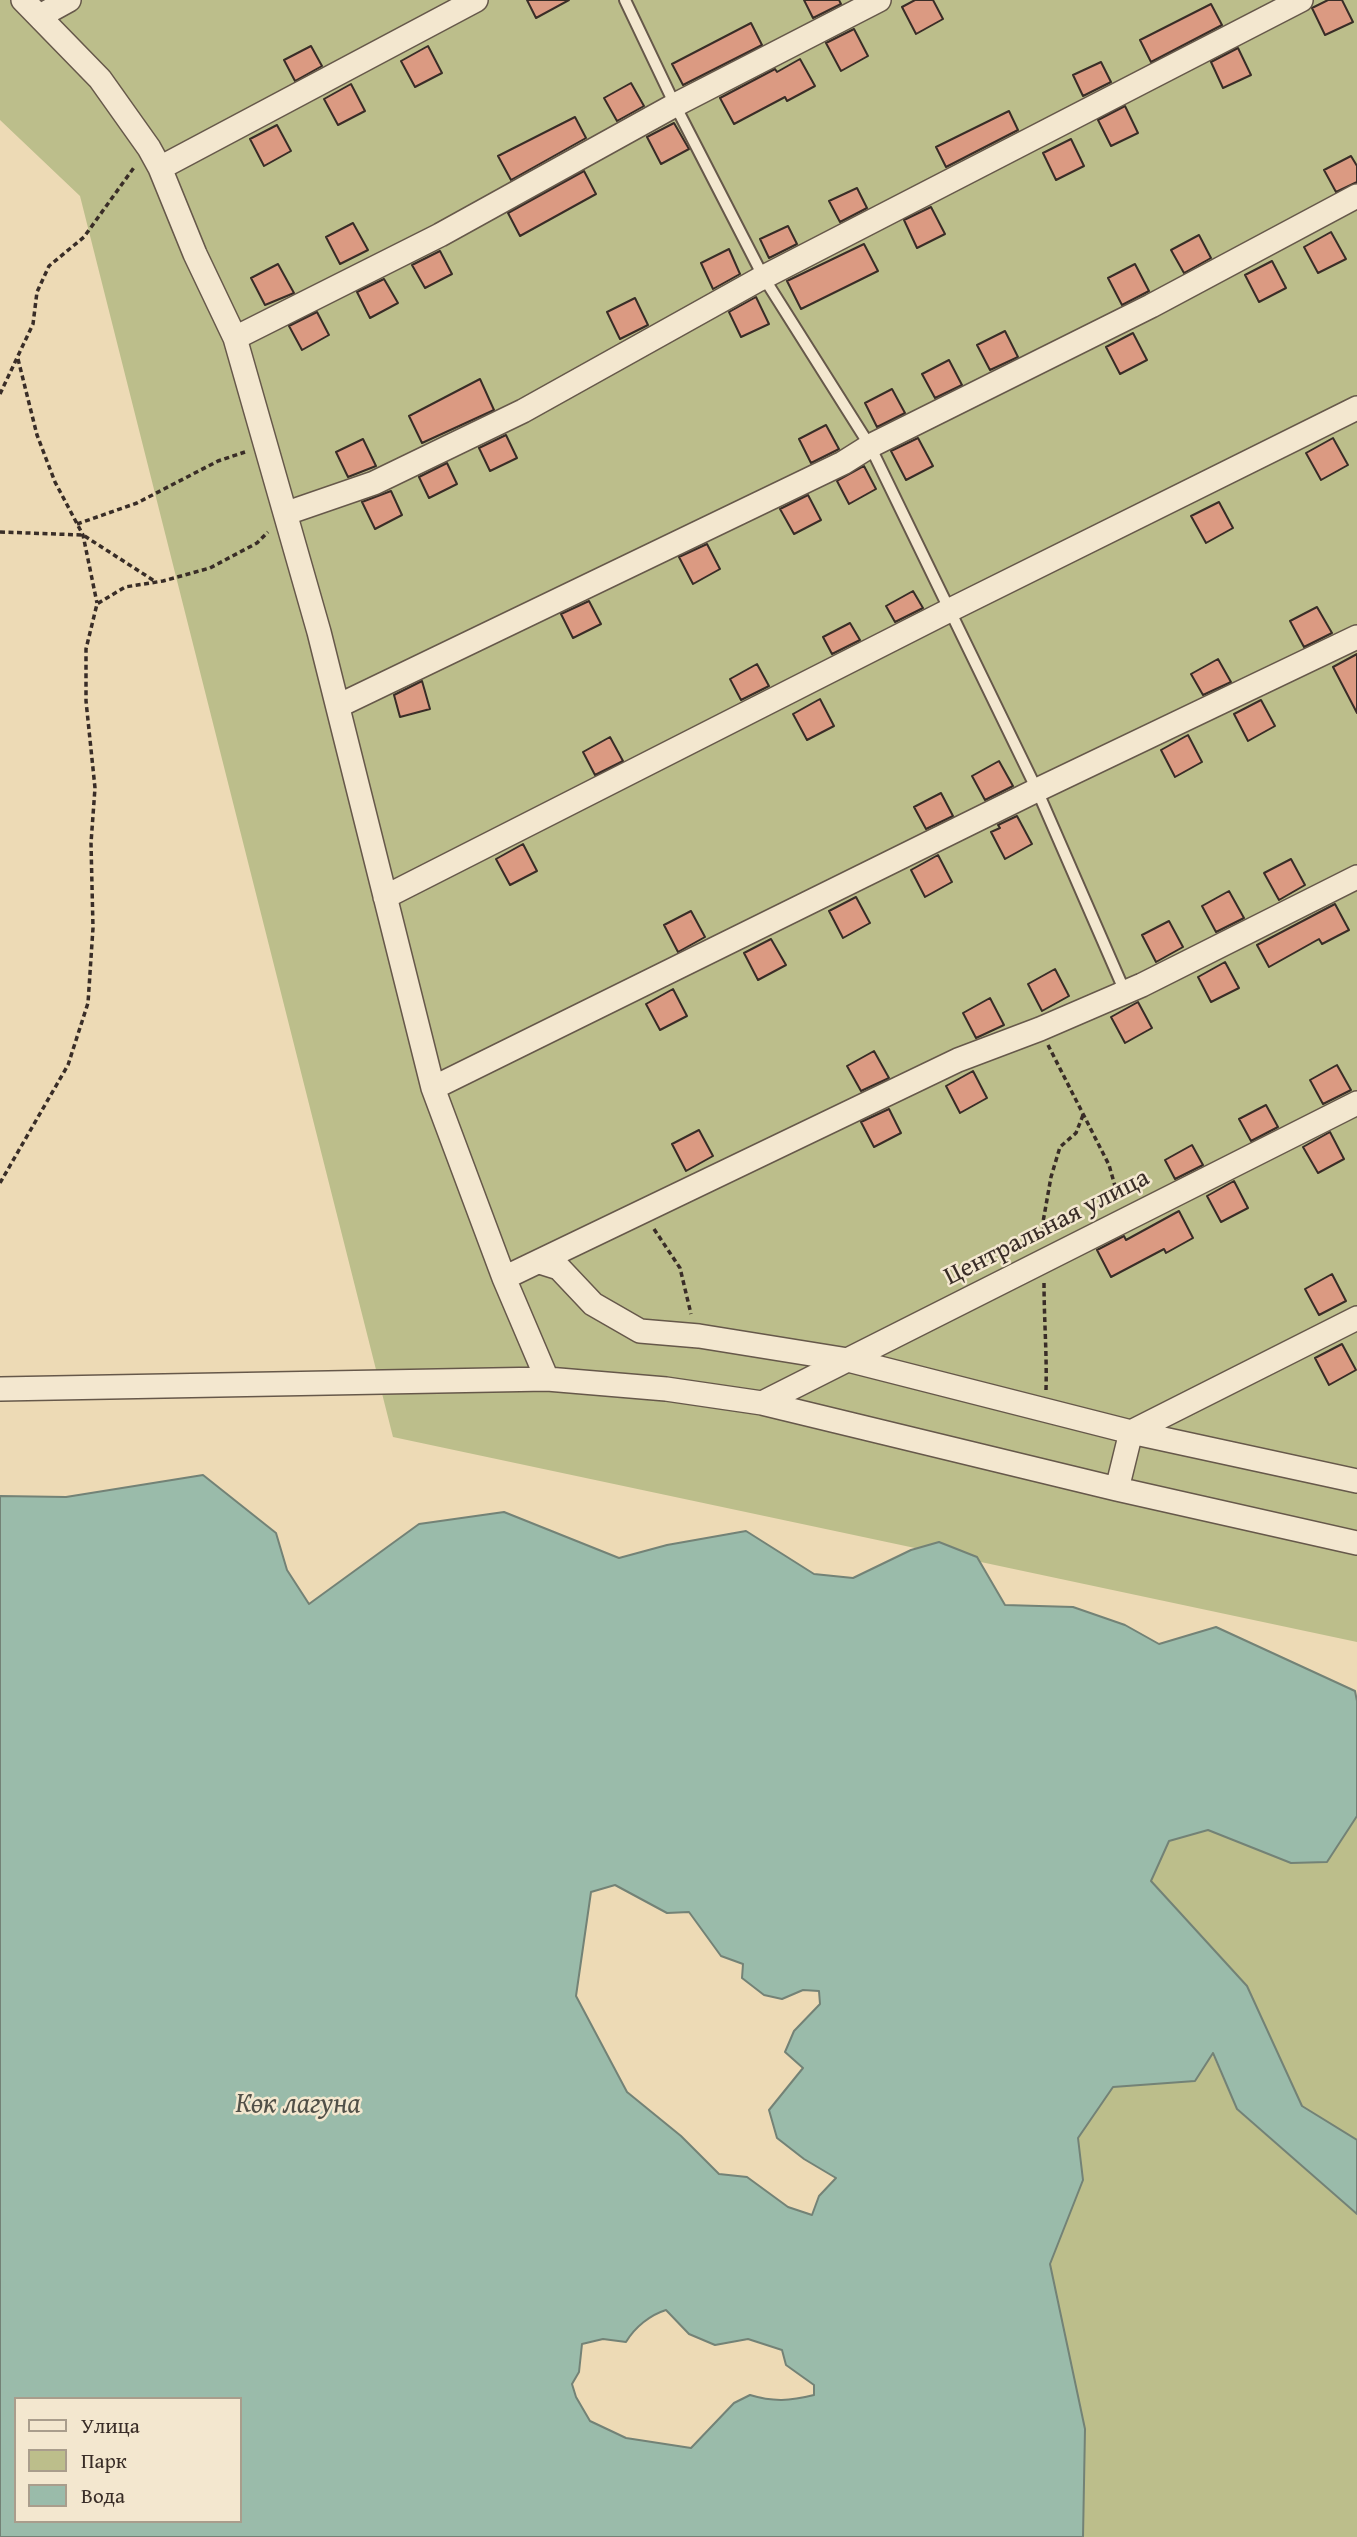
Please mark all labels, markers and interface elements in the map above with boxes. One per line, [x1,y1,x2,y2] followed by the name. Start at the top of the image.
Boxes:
[939,1163,1155,1293] street label: Центральная улица
[236,2088,360,2122] water label: Көк лагуна
[14,2397,242,2523] legend
[81,2410,140,2441] text: Улица
[81,2445,127,2476] text: Парк
[81,2480,125,2511] text: Вода

